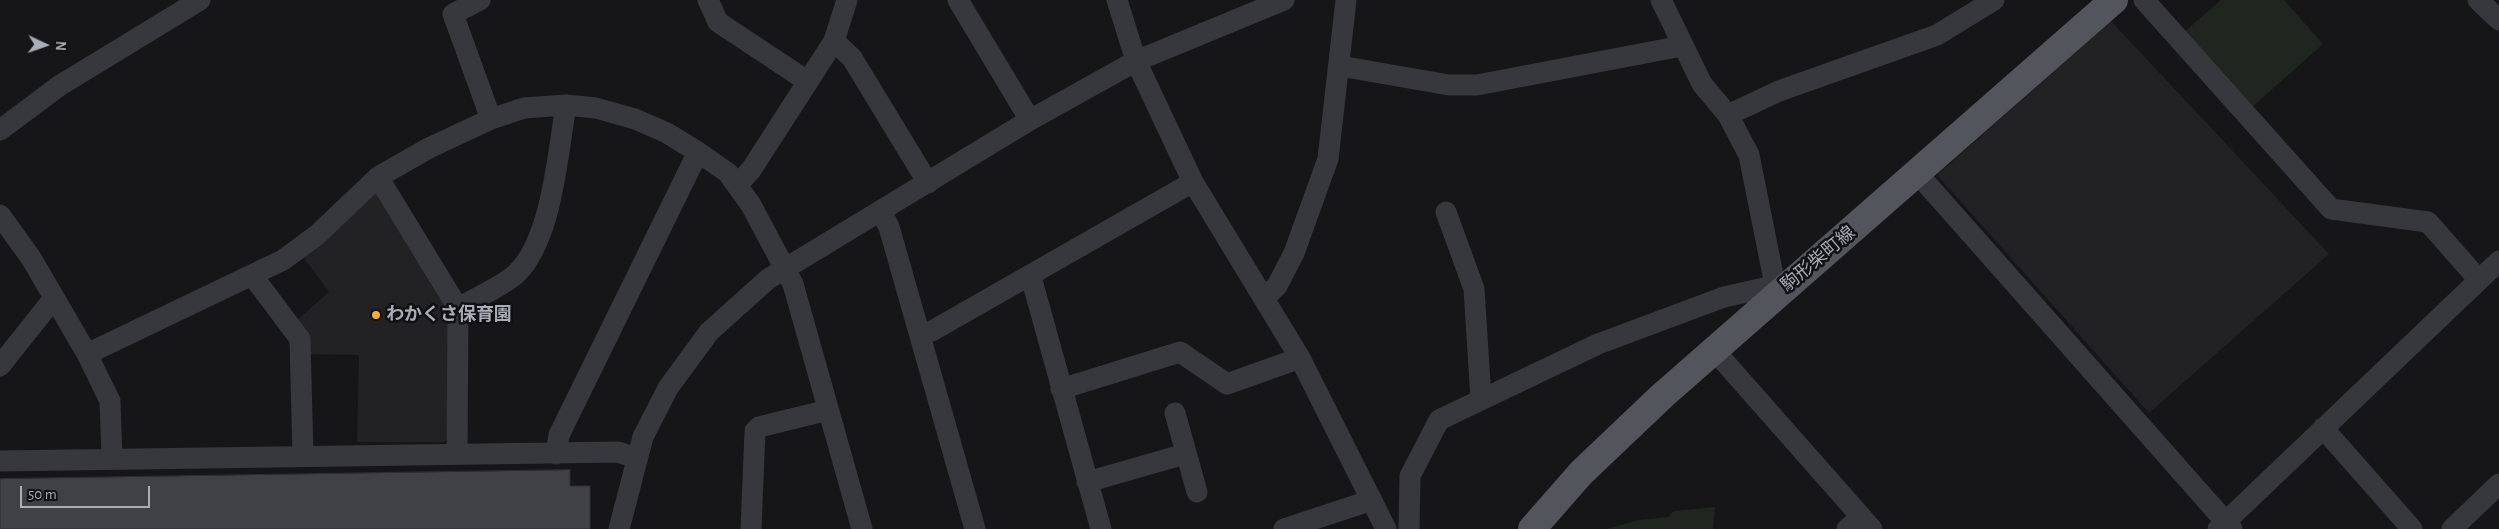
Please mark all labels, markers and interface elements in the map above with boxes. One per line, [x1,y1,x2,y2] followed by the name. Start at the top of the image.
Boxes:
[20,20,70,70] north arrow
[53,41,67,51] text: N
[1777,222,1859,296] street label: 駒形柴町線
[386,304,512,326] place label: わかくさ保育園
[370,309,382,321] marker: わかくさ保育園
[22,476,152,508] scale bar
[28,487,57,502] text: 50 m

